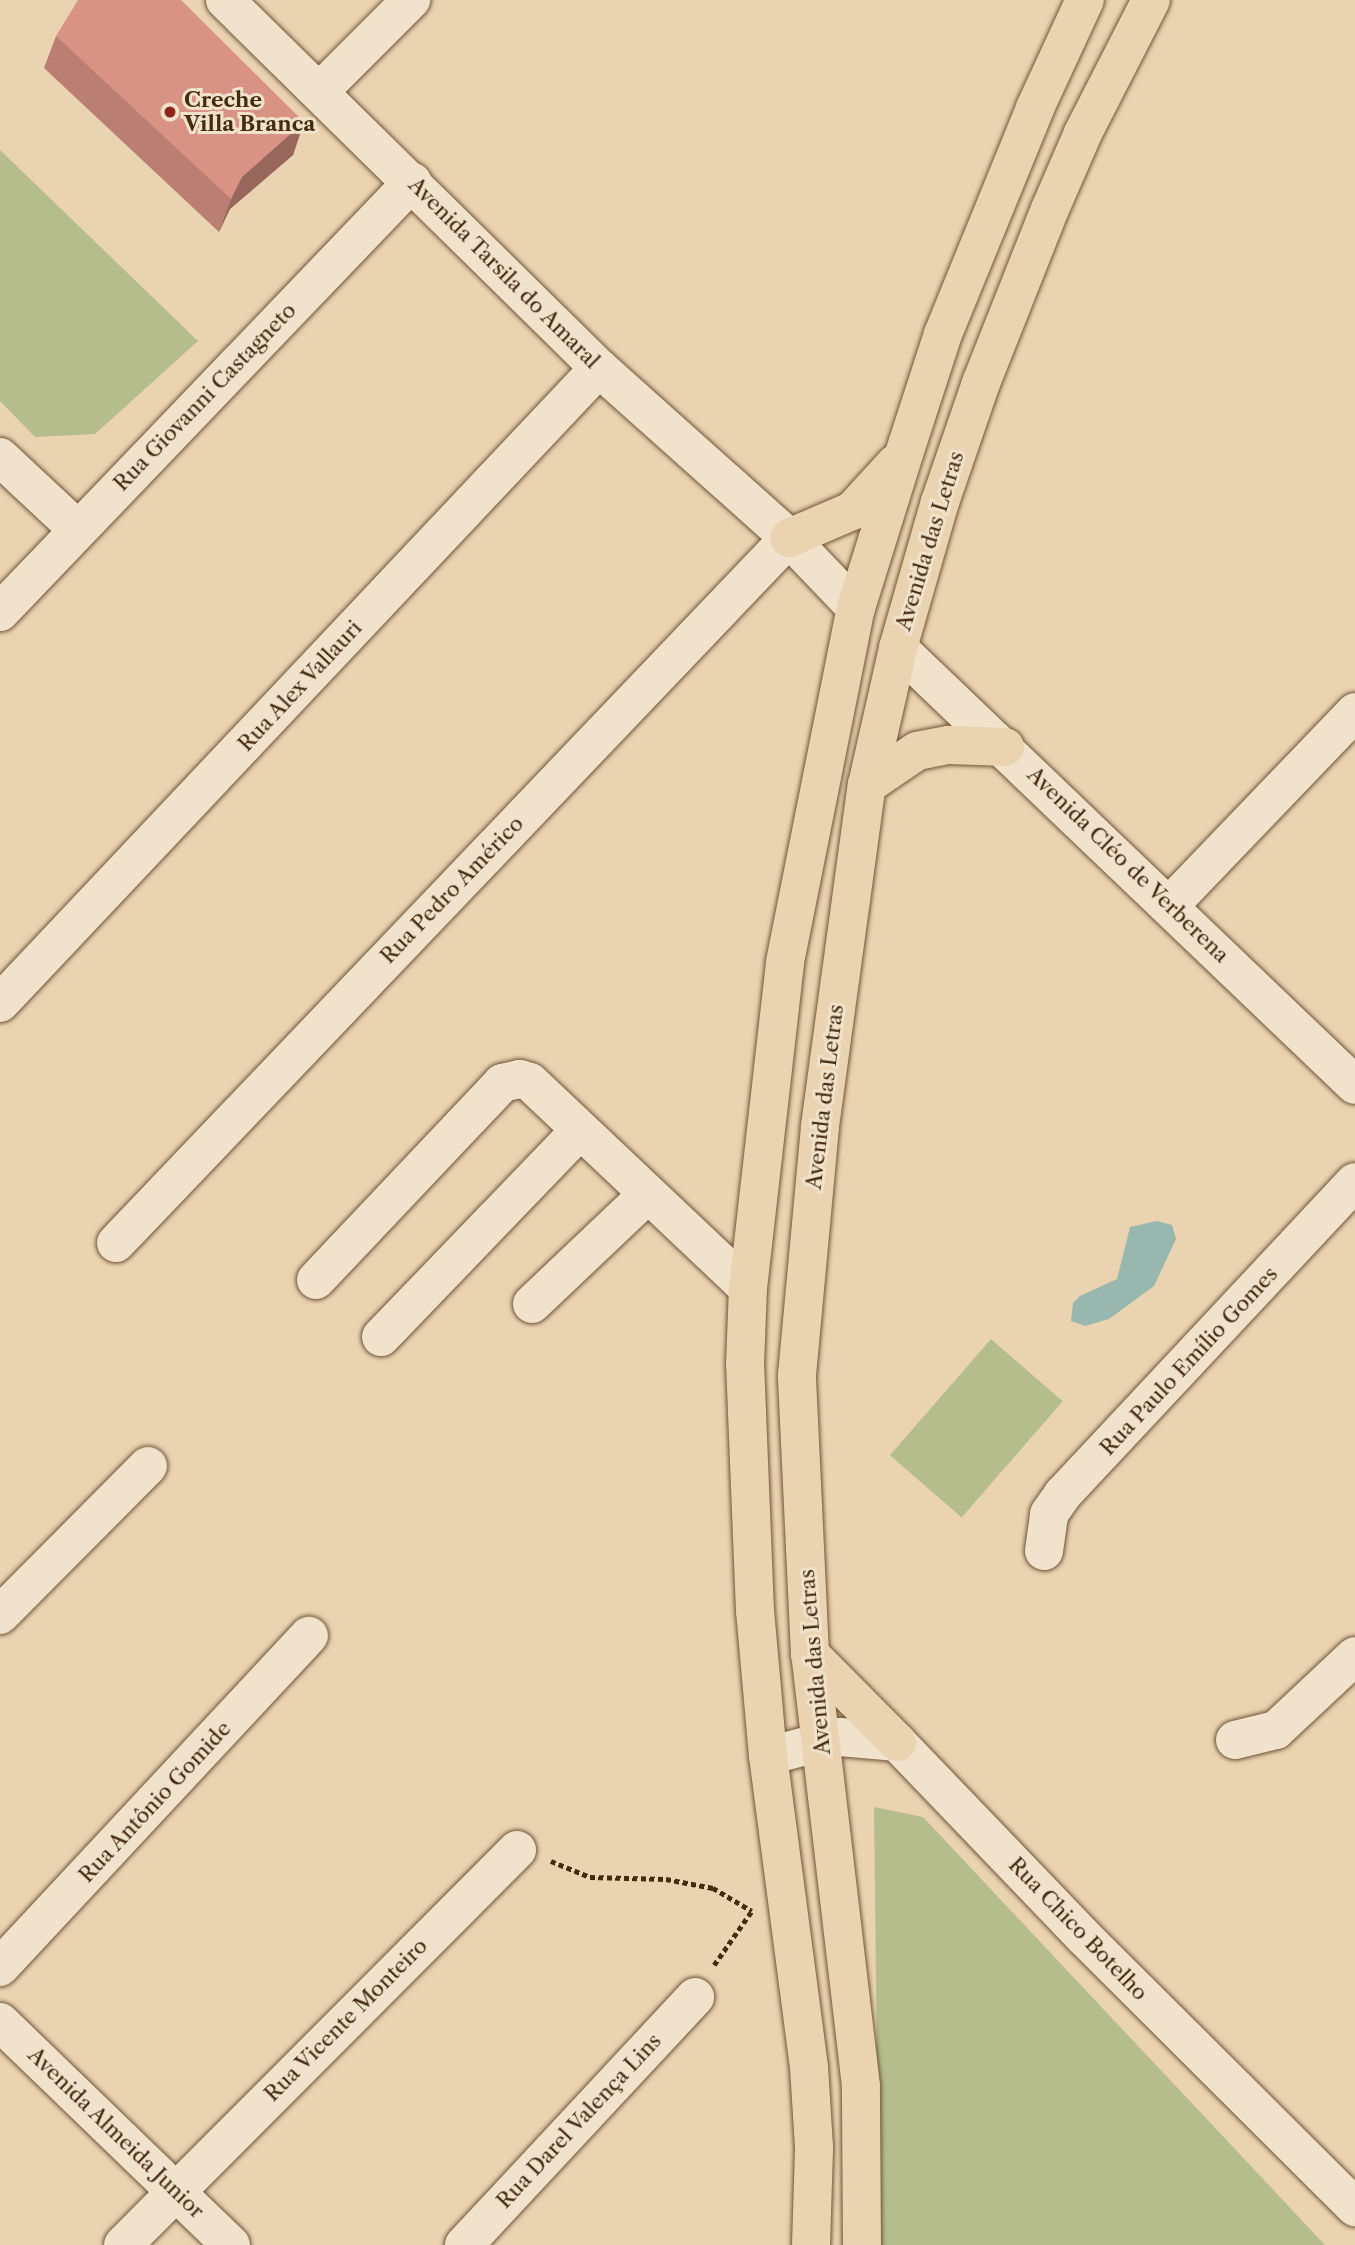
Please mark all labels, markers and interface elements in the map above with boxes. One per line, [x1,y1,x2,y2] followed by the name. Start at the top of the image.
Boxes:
[184,87,316,137] place label: Creche Villa Branca
[162,104,178,120] marker: Creche Villa Branca
[403,172,605,374] street label: Avenida Tarsila do Amaral
[109,298,301,496] street label: Rua Giovanni Castagneto
[891,448,969,634] street label: Avenida das Letras
[232,615,368,757] street label: Rua Alex Vallauri
[1022,762,1234,968] street label: Avenida Cléo de Verberena
[375,811,529,969] street label: Rua Pedro Américo
[801,1003,849,1191] street label: Avenida das Letras
[1095,1261,1283,1461] street label: Rua Paulo Emílio Gomes
[794,1568,836,1756] street label: Avenida das Letras
[73,1716,237,1888] street label: Rua Antônio Gomide
[1003,1852,1153,2006] street label: Rua Chico Botelho
[259,1933,433,2107] street label: Rua Vicente Monteiro
[491,2028,667,2214] street label: Rua Darel Valença Lins
[22,2042,210,2224] street label: Avenida Almeida Junior

